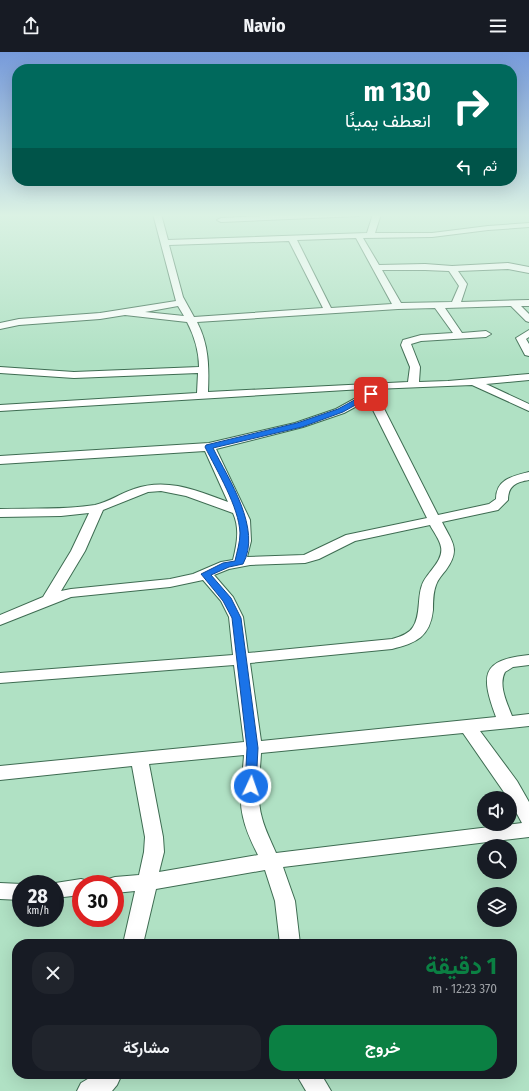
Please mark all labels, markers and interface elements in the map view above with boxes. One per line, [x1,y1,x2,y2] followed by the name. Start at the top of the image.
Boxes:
[20,15,42,37] icon: share
[243,15,286,37] text: Navio
[487,15,509,37] icon: menu
[363,75,431,108] text: 130 m
[445,80,497,132] icon: right
[345,110,431,132] text: انعطف يمينًا
[453,156,475,178] icon: left
[483,157,497,175] text: ثم
[354,377,388,411] pin
[360,383,382,405] icon: arrive
[230,765,272,807] position arrow
[477,791,517,927] map controls
[477,791,517,831] button: sound
[477,839,517,879] button: search
[72,875,124,927] speed limit sign: 30
[28,884,48,908] text: 28
[477,887,517,927] button: layers
[27,905,49,917] text: km/h
[32,952,74,994] button: close
[425,952,497,980] text: 1 دقيقة
[432,981,497,996] text: 370 m · 12:23
[32,1025,261,1071] button: مشاركة
[269,1025,497,1071] button: خروج

